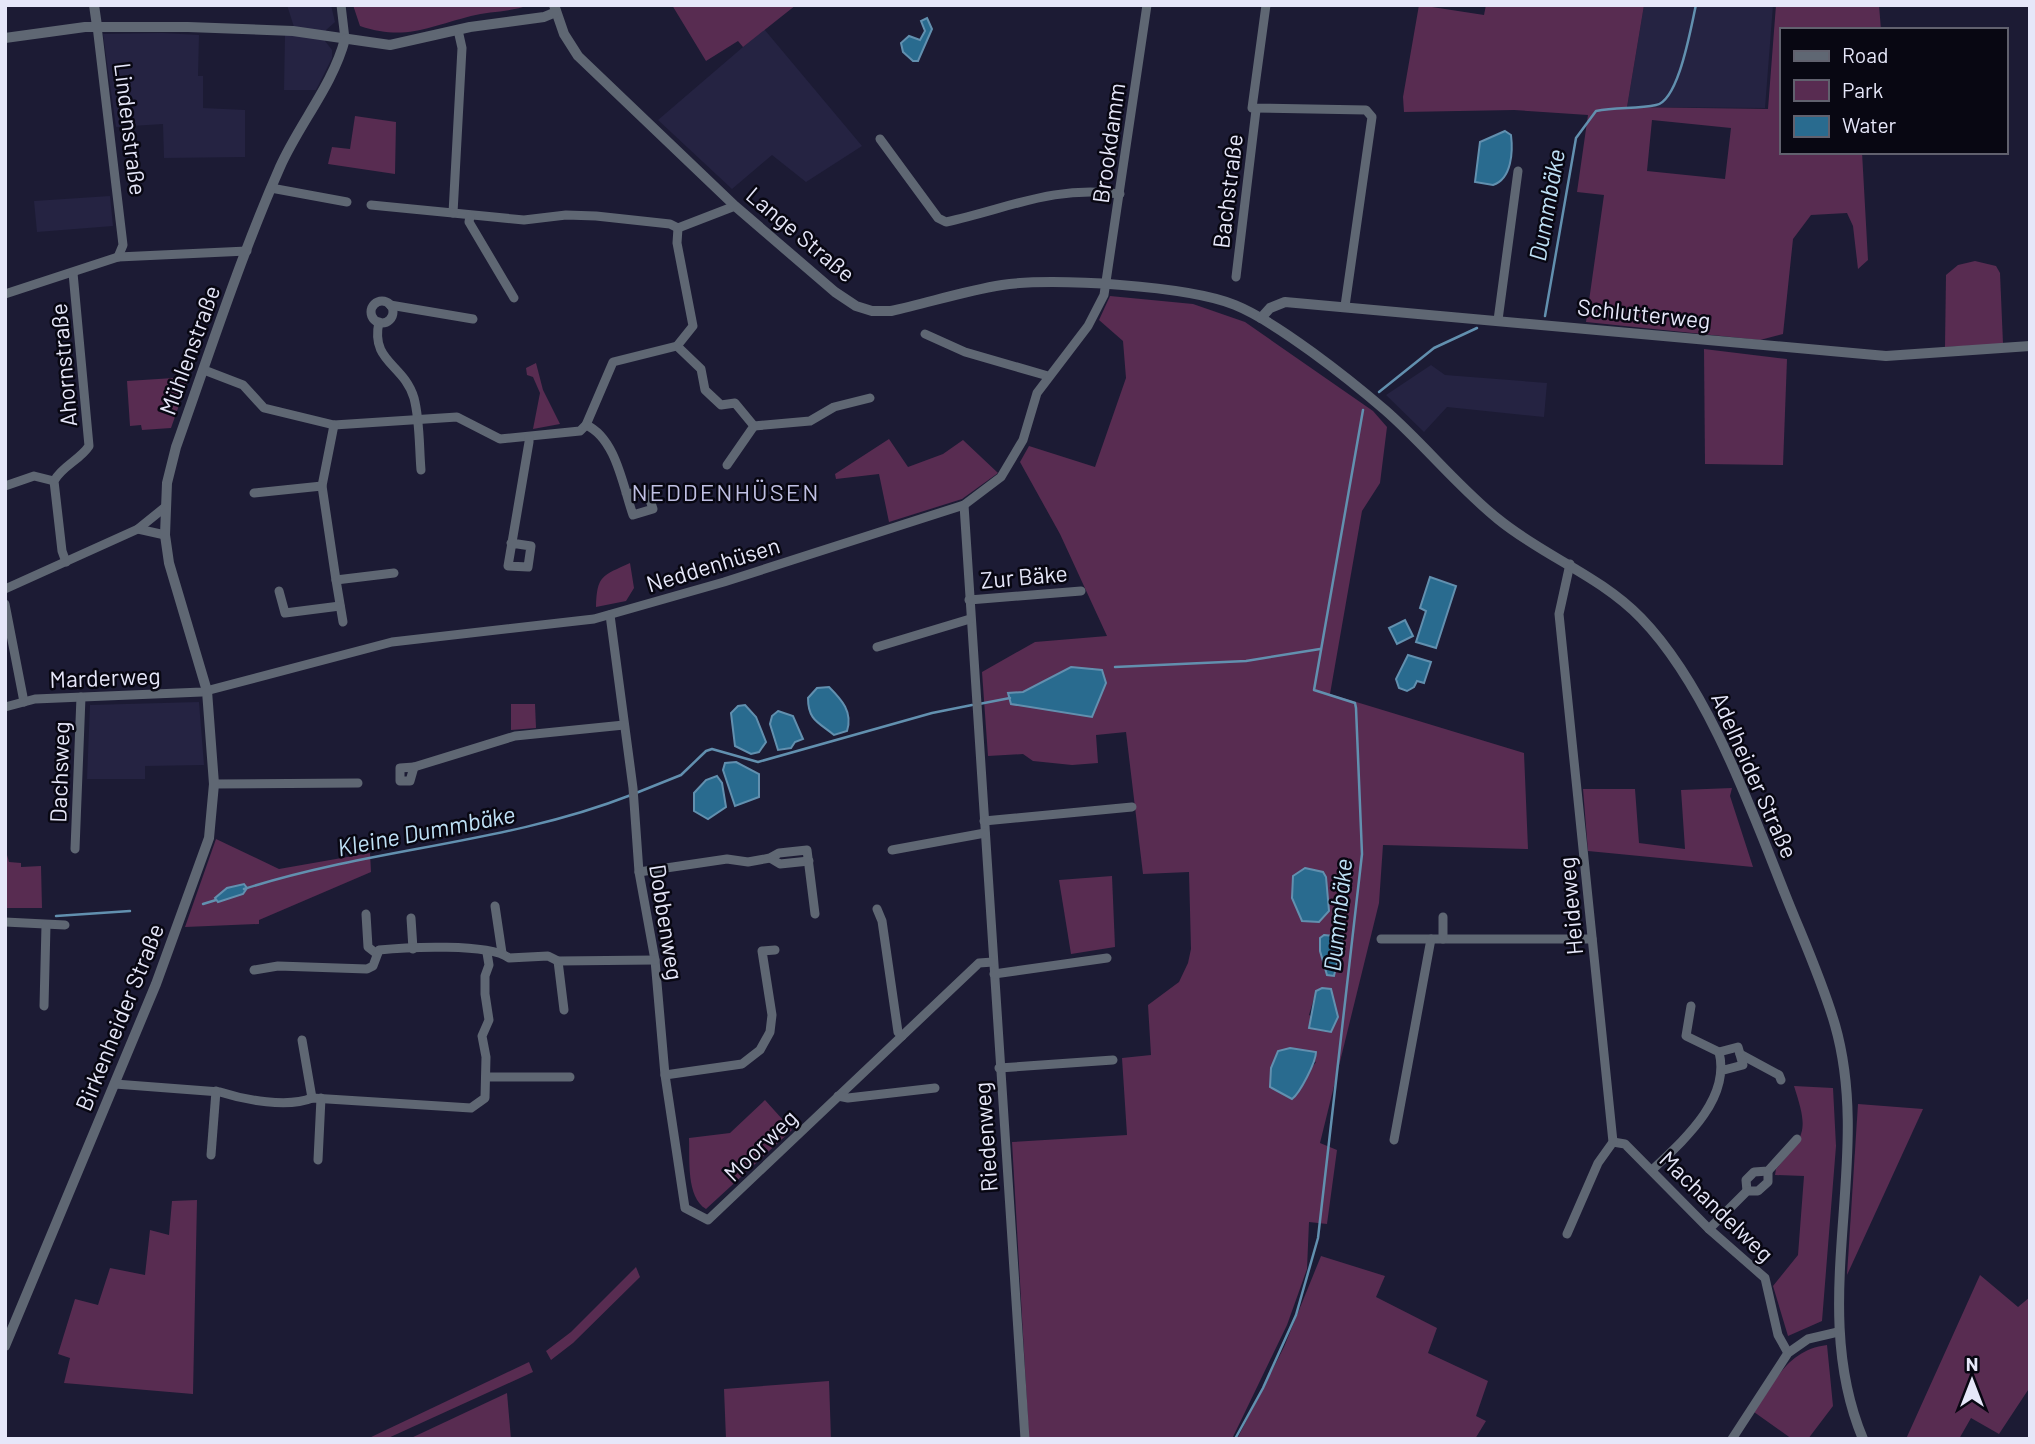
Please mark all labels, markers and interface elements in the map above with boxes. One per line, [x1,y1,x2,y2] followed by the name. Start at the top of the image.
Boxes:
[1780,28,2007,154] legend
[1842,42,1888,67] text: Road
[109,61,153,197] street label: Lindenstraße
[1842,77,1883,102] text: Park
[1086,81,1130,205] street label: Brookdamm
[1842,112,1897,137] text: Water
[1206,132,1248,250] street label: Bachstraße
[1522,147,1570,263] water label: Dummbäke
[741,180,861,288] street label: Lange Straße
[153,281,225,419] street label: Mühlenstraße
[1576,292,1712,334] street label: Schlutterweg
[44,302,82,428] street label: Ahornstraße
[632,477,820,506] district label: NEDDENHÜSEN
[643,530,783,598] street label: Neddenhüsen
[979,558,1069,594] street label: Zur Bäke
[49,661,161,693] street label: Marderweg
[1706,688,1804,862] street label: Adelheider Straße
[43,721,75,823] street label: Dachsweg
[335,799,517,861] water label: Kleine Dummbäke
[1552,856,1588,956] street label: Heideweg
[1317,857,1357,973] water label: Dummbäke
[644,862,690,982] street label: Dobbenweg
[69,919,169,1115] street label: Birkenheider Straße
[967,1081,1003,1193] street label: Riedenweg
[717,1103,803,1187] street label: Moorweg
[1654,1145,1780,1267] street label: Machandelweg
[1937,1346,2007,1416] north arrow
[1966,1352,1978,1375] text: N

